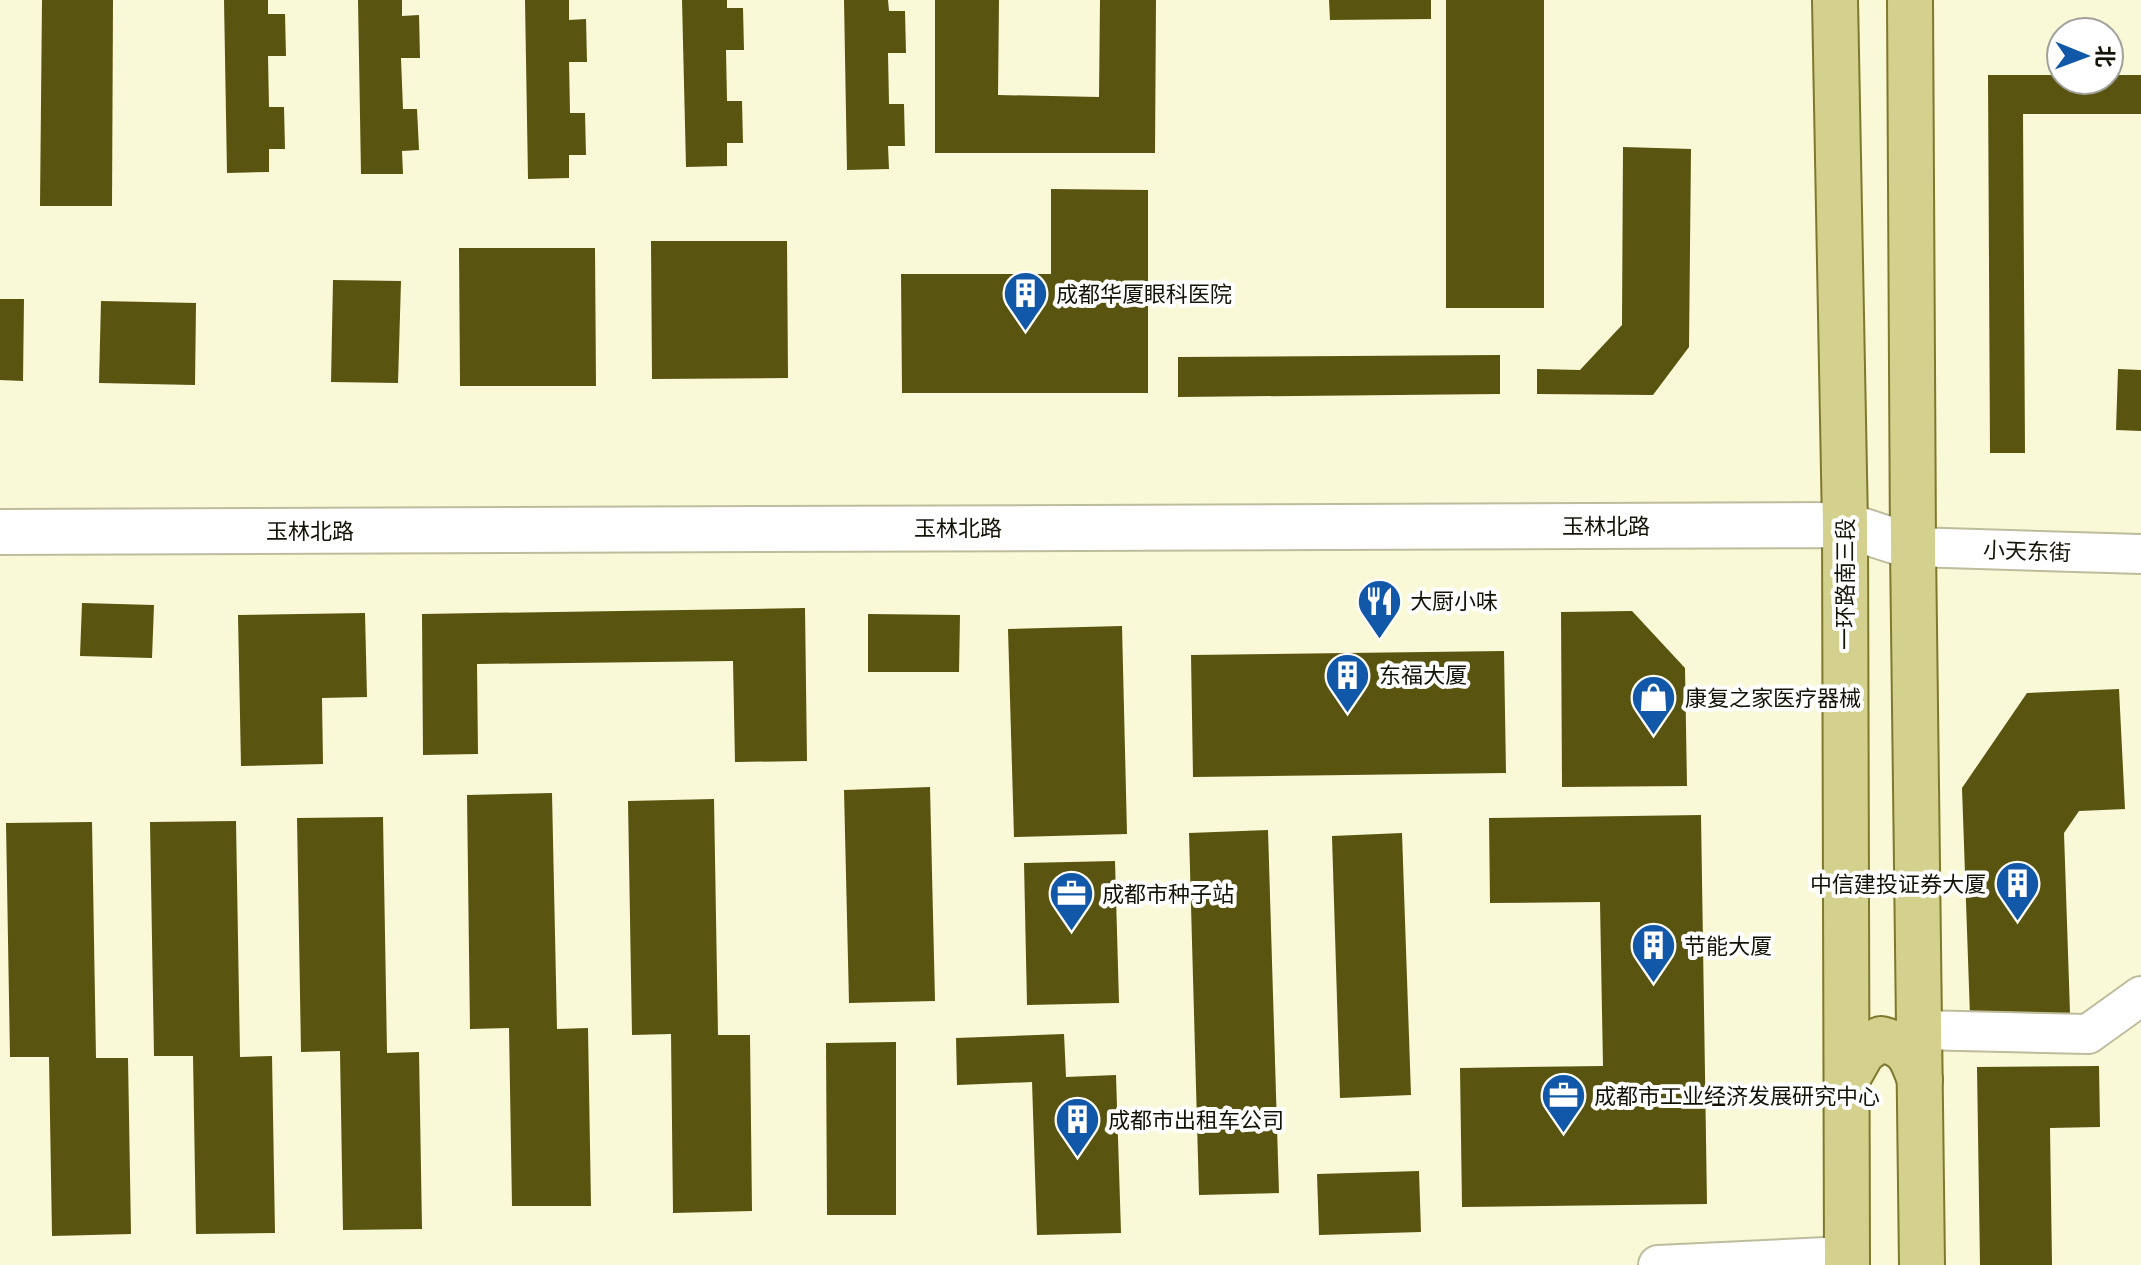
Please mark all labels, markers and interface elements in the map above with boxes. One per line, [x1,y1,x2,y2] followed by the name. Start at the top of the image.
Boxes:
[2045,16,2125,96] north arrow
[2092,45,2117,68] text: 北
[1001,270,1049,333] building icon: 成都华厦眼科医院
[1056,282,1232,307] place label: 成都华厦眼科医院
[1562,514,1650,539] street label: 玉林北路
[914,516,1002,541] street label: 玉林北路
[1833,518,1858,650] street label: 一环路南三段
[266,519,354,544] street label: 玉林北路
[1983,537,2071,566] street label: 小天东街
[1355,577,1403,640] restaurant icon: 大厨小味
[1410,589,1498,614] place label: 大厨小味
[1324,651,1372,714] building icon: 东福大厦
[1379,663,1467,688] place label: 东福大厦
[1630,674,1678,737] shop icon: 康复之家医疗器械
[1685,686,1861,711] place label: 康复之家医疗器械
[1993,860,2041,923] building icon: 中信建投证券大厦
[1047,870,1095,933] office icon: 成都市种子站
[1810,872,1986,897] place label: 中信建投证券大厦
[1102,882,1234,907] place label: 成都市种子站
[1629,922,1677,985] building icon: 节能大厦
[1684,934,1772,959] place label: 节能大厦
[1539,1072,1587,1135] office icon: 成都市工业经济发展研究中心
[1594,1084,1880,1109] place label: 成都市工业经济发展研究中心
[1053,1096,1101,1159] building icon: 成都市出租车公司
[1108,1108,1284,1133] place label: 成都市出租车公司

